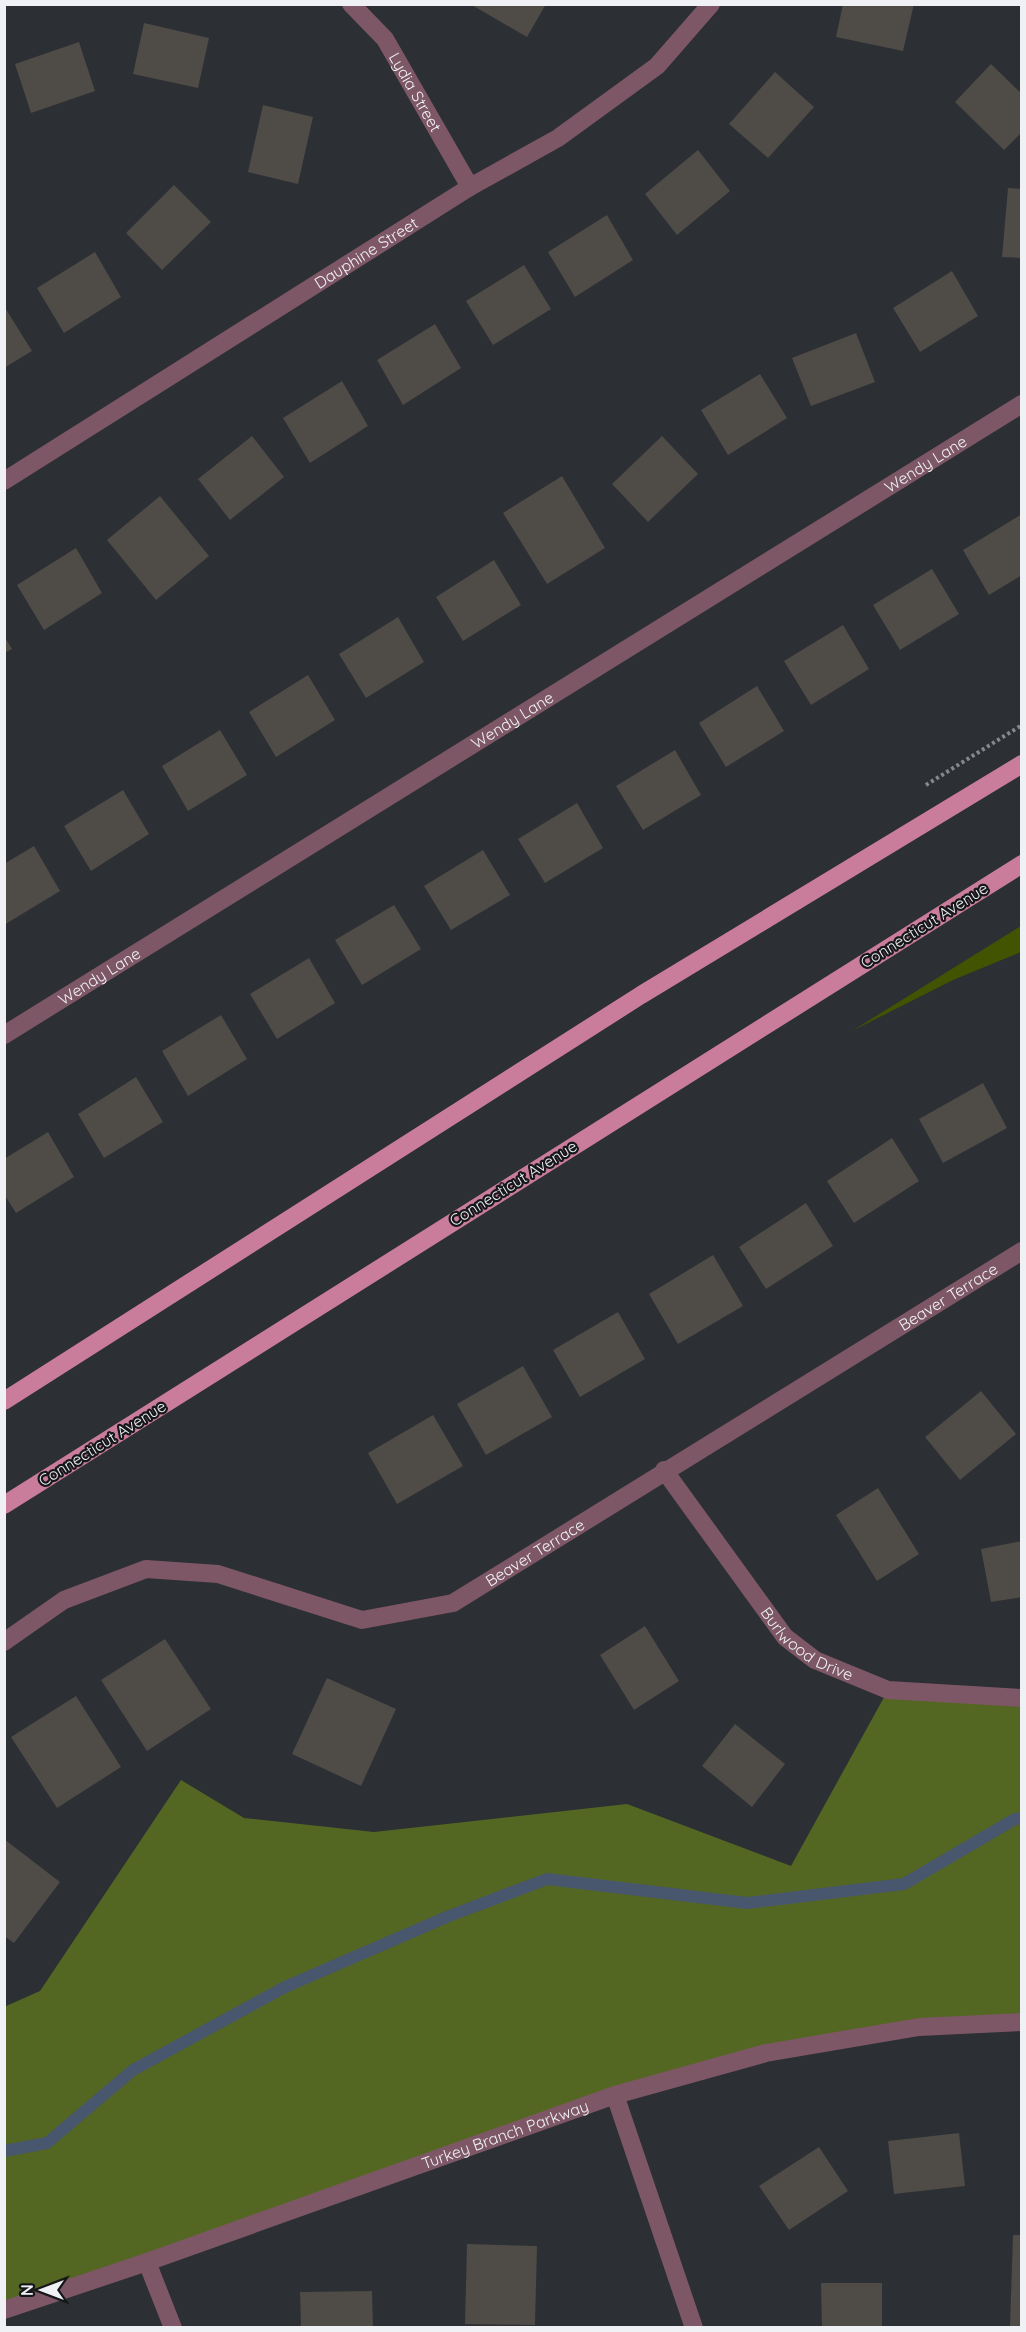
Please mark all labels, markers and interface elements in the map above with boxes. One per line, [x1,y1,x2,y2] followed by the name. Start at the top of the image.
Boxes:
[385,49,446,135] street label: Lydia Street
[310,212,422,293] street label: Dauphine Street
[880,431,970,497] street label: Wendy Lane
[467,687,557,753] street label: Wendy Lane
[856,878,992,972] street label: Connecticut Avenue
[54,943,144,1009] street label: Wendy Lane
[445,1136,581,1230] street label: Connecticut Avenue
[895,1258,1001,1335] street label: Beaver Terrace
[34,1396,170,1490] street label: Connecticut Avenue
[481,1514,588,1591] street label: Beaver Terrace
[756,1603,856,1685] street label: Burlwood Drive
[419,2095,591,2173] street label: Turkey Branch Parkway
[12,2260,72,2320] north arrow
[17,2284,37,2296] text: N

